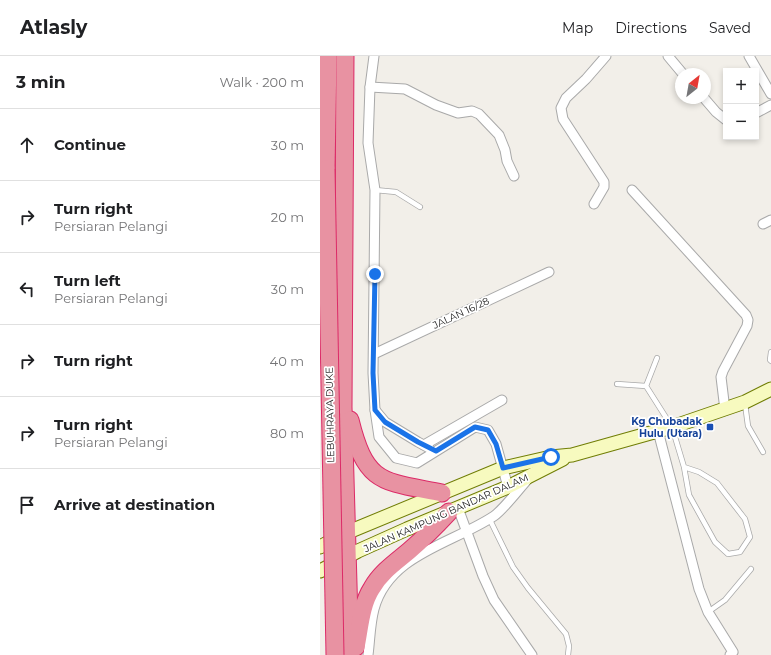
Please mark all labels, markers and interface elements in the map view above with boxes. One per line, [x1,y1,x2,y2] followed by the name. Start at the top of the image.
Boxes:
[20,16,87,39] text: Atlasly
[562,19,593,37] text: Map
[615,19,687,37] text: Directions
[709,19,751,37] text: Saved
[675,68,711,104] north arrow
[723,68,759,140] map controls
[723,68,759,104] button: +
[16,72,66,92] text: 3 min
[219,74,304,90] text: Walk · 200 m
[723,104,759,140] button: −
[16,134,38,156] icon: ahead
[54,135,126,154] text: Continue
[271,137,304,153] text: 30 m
[54,199,133,218] text: Turn right
[16,206,38,228] icon: right
[271,209,304,225] text: 20 m
[54,218,168,234] text: Persiaran Pelangi
[366,265,384,283] route end
[54,271,121,290] text: Turn left
[16,278,38,300] icon: left
[271,281,304,297] text: 30 m
[54,290,168,306] text: Persiaran Pelangi
[430,294,491,332] street label: JALAN 16/28
[16,350,38,372] icon: right
[54,351,133,370] text: Turn right
[270,353,304,369] text: 40 m
[323,367,337,463] street label: LEBUHRAYA DUKE
[54,415,133,434] text: Turn right
[631,415,702,440] place label: Kg Chubadak Hulu (Utara)
[16,422,38,444] icon: right
[705,422,715,432] marker: Kg Chubadak Hulu (Utara)
[270,425,304,441] text: 80 m
[54,434,168,450] text: Persiaran Pelangi
[542,448,560,466] route start
[361,471,530,556] street label: JALAN KAMPUNG BANDAR DALAM
[16,494,38,516] icon: arrive
[54,495,215,514] text: Arrive at destination

